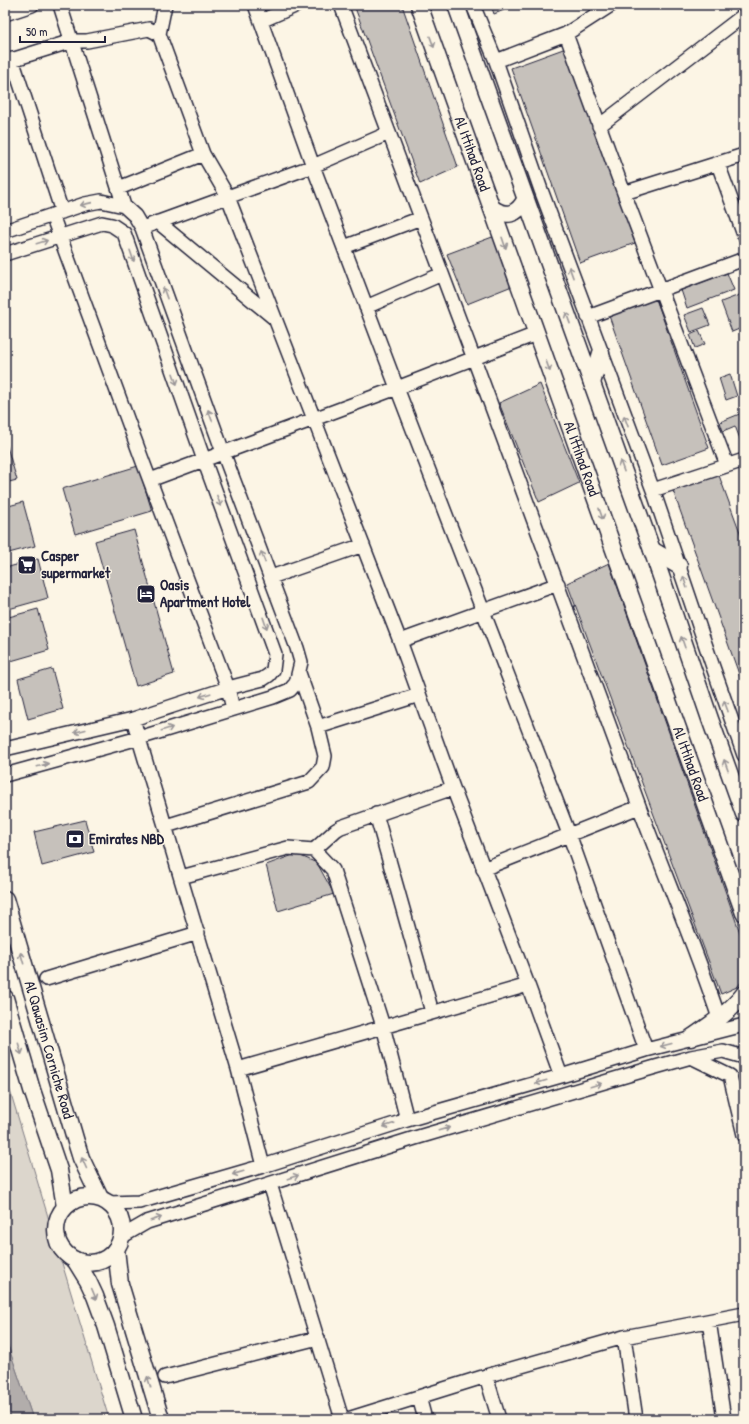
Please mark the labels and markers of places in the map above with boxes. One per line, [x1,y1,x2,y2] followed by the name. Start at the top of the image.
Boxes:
[41,545,111,584] place label: Casper supermarket
[16,554,38,576] supermarket icon: Casper supermarket
[160,574,251,613] place label: Oasis Apartment Hotel
[135,583,157,605] hotel icon: Oasis Apartment Hotel
[64,828,86,850] bank icon: Emirates NBD
[89,828,165,849] place label: Emirates NBD

